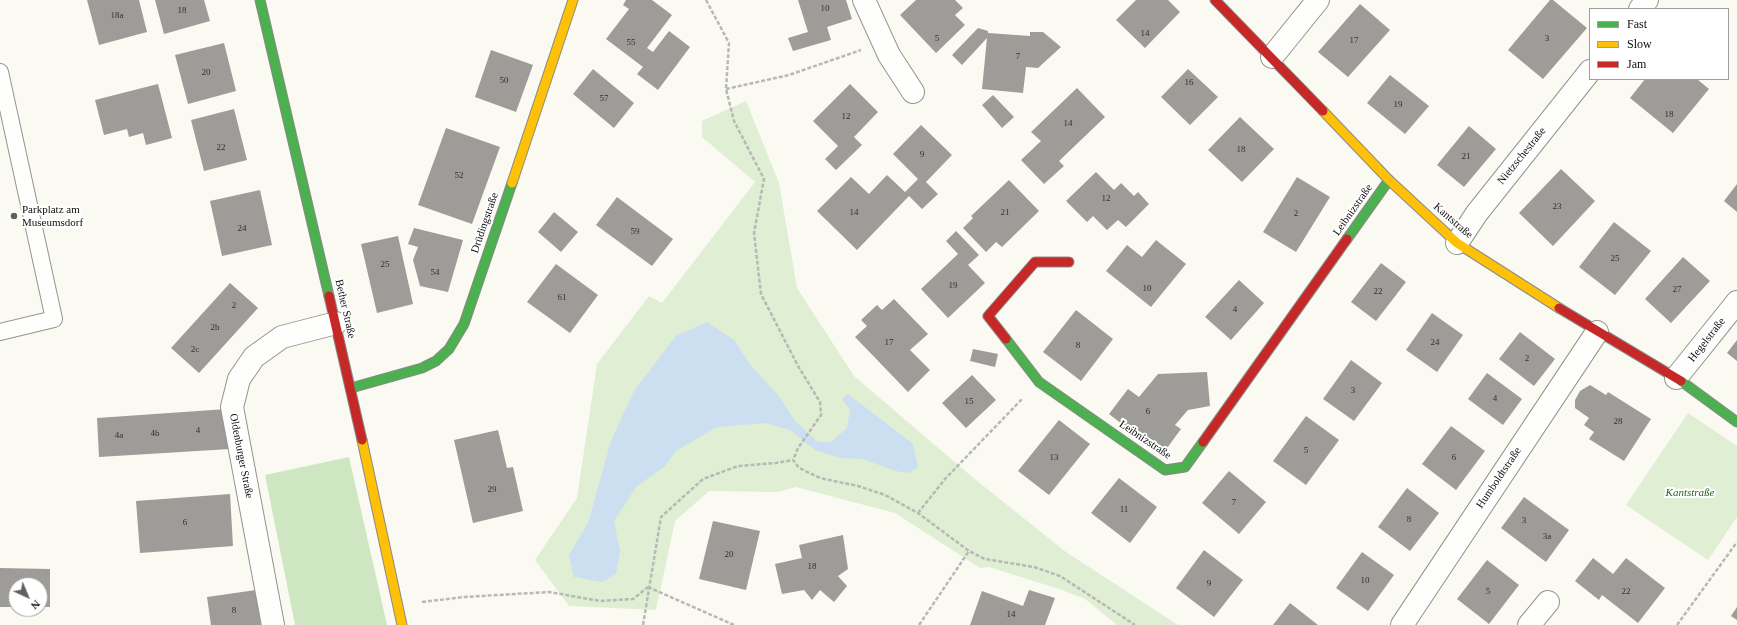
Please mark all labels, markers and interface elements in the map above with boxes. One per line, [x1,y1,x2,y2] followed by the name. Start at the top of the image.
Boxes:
[820,4,830,14] house number: 10
[178,6,186,16] house number: 18
[1589,8,1729,80] legend
[111,11,123,21] house number: 18a
[1627,17,1647,31] text: Fast
[1140,29,1150,39] house number: 14
[935,34,939,44] house number: 5
[1545,34,1549,44] house number: 3
[1350,36,1358,46] house number: 17
[1627,37,1652,51] text: Slow
[626,38,636,48] house number: 55
[1016,52,1020,62] house number: 7
[1627,57,1646,71] text: Jam
[202,68,210,78] house number: 20
[500,76,508,86] house number: 50
[1184,78,1194,88] house number: 16
[600,94,608,104] house number: 57
[1394,100,1402,110] house number: 19
[1664,110,1674,120] house number: 18
[842,112,850,122] house number: 12
[1064,119,1072,129] house number: 14
[1495,125,1549,187] street label: Nietzschestraße
[216,143,226,153] house number: 22
[1236,145,1246,155] house number: 18
[920,150,924,160] house number: 9
[1462,152,1470,162] house number: 21
[454,171,464,181] house number: 52
[1330,182,1376,238] street label: Leibnizstraße
[469,191,501,255] street label: Drüdingstraße
[1102,194,1110,204] house number: 12
[1431,200,1475,242] street label: Kantstraße
[1552,202,1562,212] house number: 23
[22,203,83,229] place label: Parkplatz am Museumsdorf
[850,208,858,218] house number: 14
[1000,208,1010,218] house number: 21
[1294,209,1298,219] house number: 2
[9,211,19,221] marker: Parkplatz am Museumsdorf
[238,224,246,234] house number: 24
[630,227,640,237] house number: 59
[1610,254,1620,264] house number: 25
[380,260,390,270] house number: 25
[430,268,440,278] house number: 54
[332,278,358,340] street label: Bether Straße
[948,281,958,291] house number: 19
[1142,284,1152,294] house number: 10
[1672,285,1682,295] house number: 27
[1374,287,1382,297] house number: 22
[558,293,566,303] house number: 61
[232,301,236,311] house number: 2
[1233,305,1237,315] house number: 4
[1686,315,1728,365] street label: Hegelstraße
[210,323,220,333] house number: 2b
[884,338,894,348] house number: 17
[1430,338,1440,348] house number: 24
[1076,341,1080,351] house number: 8
[191,345,199,355] house number: 2c
[1525,354,1529,364] house number: 2
[1351,386,1355,396] house number: 3
[1493,394,1497,404] house number: 4
[964,397,974,407] house number: 15
[1146,407,1150,417] house number: 6
[226,412,256,500] street label: Oldenburger Straße
[1614,417,1622,427] house number: 28
[1116,418,1174,462] street label: Leibnizstraße
[196,426,200,436] house number: 4
[150,429,160,439] house number: 4b
[115,431,123,441] house number: 4a
[1474,445,1524,511] street label: Humboldtstraße
[1304,446,1308,456] house number: 5
[1050,453,1058,463] house number: 13
[1452,453,1456,463] house number: 6
[488,485,496,495] house number: 29
[1666,486,1714,500] park label: Kantstraße
[1232,498,1236,508] house number: 7
[1120,505,1128,515] house number: 11
[1407,515,1411,525] house number: 8
[1522,516,1526,526] house number: 3
[183,518,187,528] house number: 6
[1543,532,1551,542] house number: 3a
[724,550,734,560] house number: 20
[808,562,816,572] house number: 18
[1360,576,1370,586] house number: 10
[8,577,48,617] north arrow
[1207,579,1211,589] house number: 9
[1486,587,1490,597] house number: 5
[1622,587,1630,597] house number: 22
[29,598,43,612] text: N
[232,606,236,616] house number: 8
[1006,610,1016,620] house number: 14

